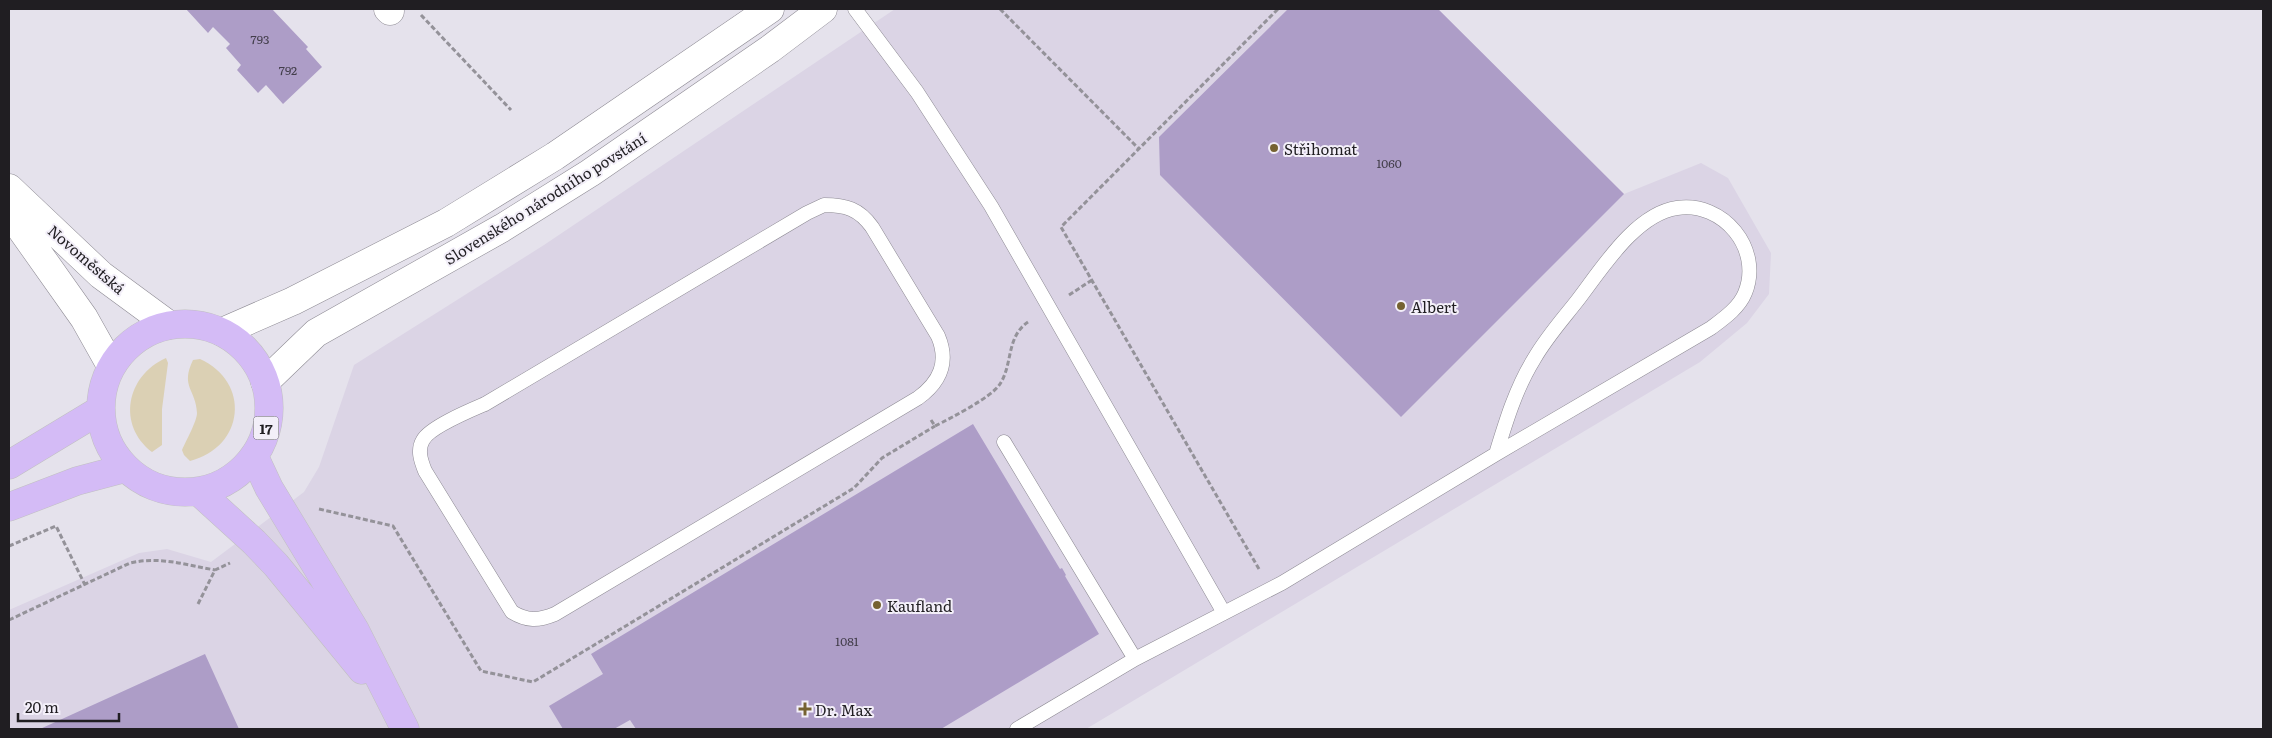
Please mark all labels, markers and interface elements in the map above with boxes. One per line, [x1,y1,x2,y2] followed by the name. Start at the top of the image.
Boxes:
[251,30,269,48] house number: 793
[279,61,297,79] house number: 792
[440,126,650,270] street label: Slovenského národního povstání
[1284,137,1357,160] place label: Střihomat
[1268,142,1280,154] marker: Střihomat
[1376,154,1402,172] house number: 1060
[43,219,131,300] street label: Novoměstská
[1411,295,1457,318] place label: Albert
[1395,300,1407,312] marker: Albert
[254,416,278,439] road number: 17
[887,594,952,617] place label: Kaufland
[871,599,883,611] marker: Kaufland
[835,632,859,650] house number: 1081
[18,690,119,722] scale bar
[25,695,59,718] text: 20 m
[815,698,873,721] place label: Dr. Max
[799,703,811,715] marker: Dr. Max

